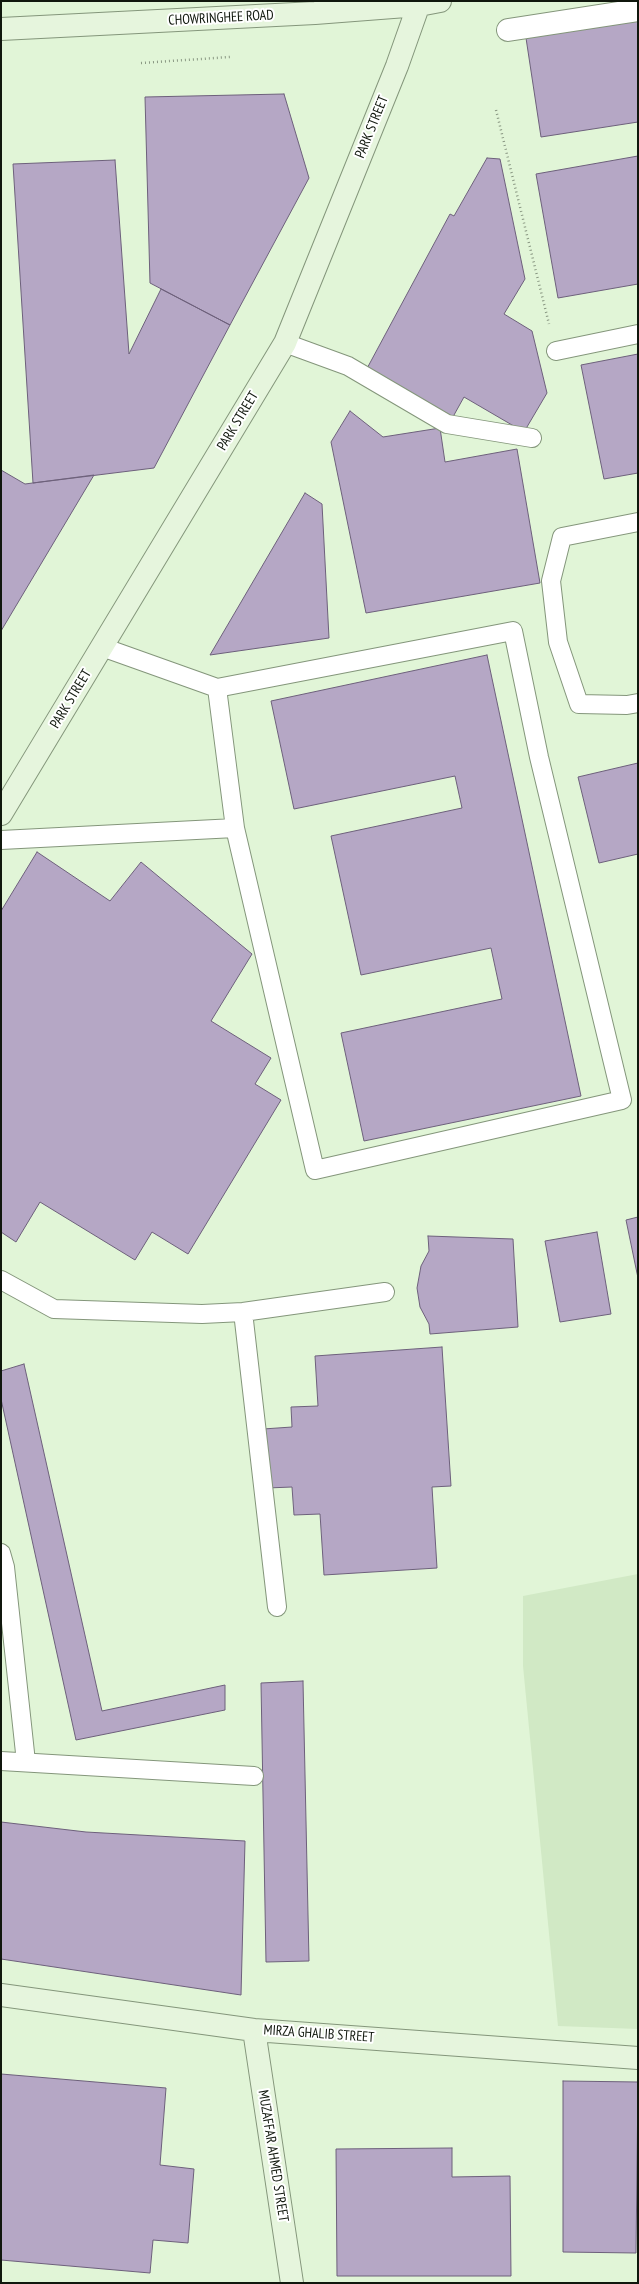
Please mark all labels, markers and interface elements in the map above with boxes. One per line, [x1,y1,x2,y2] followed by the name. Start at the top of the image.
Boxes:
[168,7,274,29] street label: CHOWRINGHEE ROAD
[352,93,392,161] street label: PARK STREET
[214,388,262,454] street label: PARK STREET
[47,666,95,732] street label: PARK STREET
[263,2022,375,2046] street label: MIRZA GHALIB STREET
[254,2089,292,2223] street label: MUZAFFAR AHMED STREET

